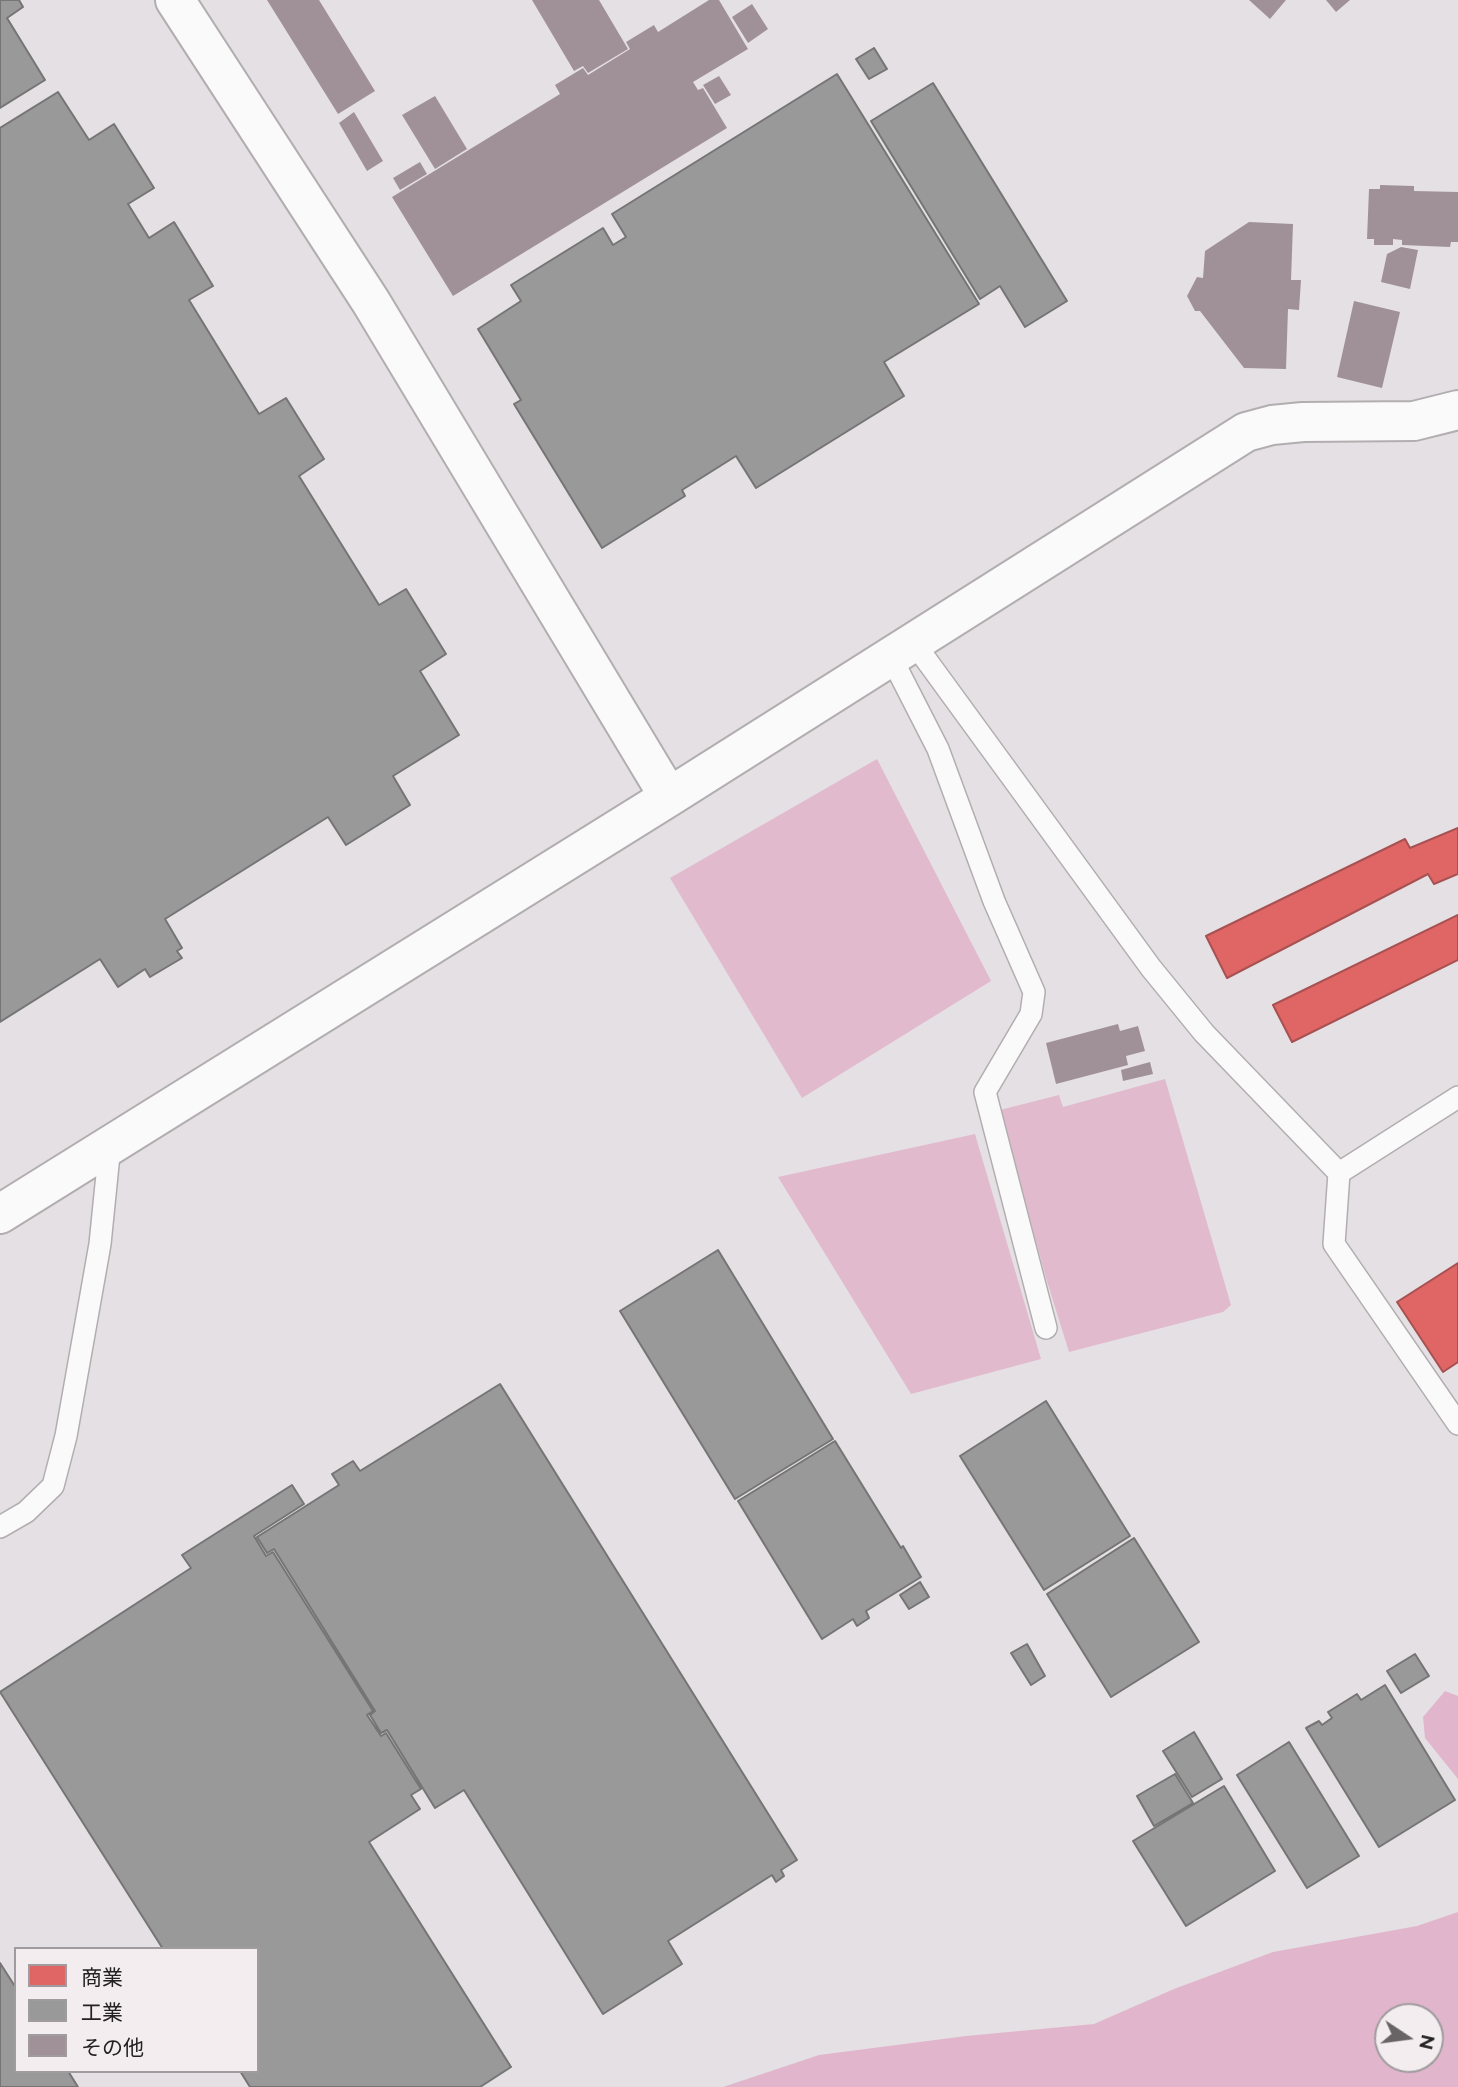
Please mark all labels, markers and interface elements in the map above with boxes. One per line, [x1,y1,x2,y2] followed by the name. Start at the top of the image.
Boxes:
[14,1947,259,2073] legend
[81,1965,123,1990] text: 商業
[81,2000,123,2025] text: 工業
[1374,2003,1444,2073] north arrow
[1415,2033,1440,2052] text: N
[81,2035,144,2060] text: その他

